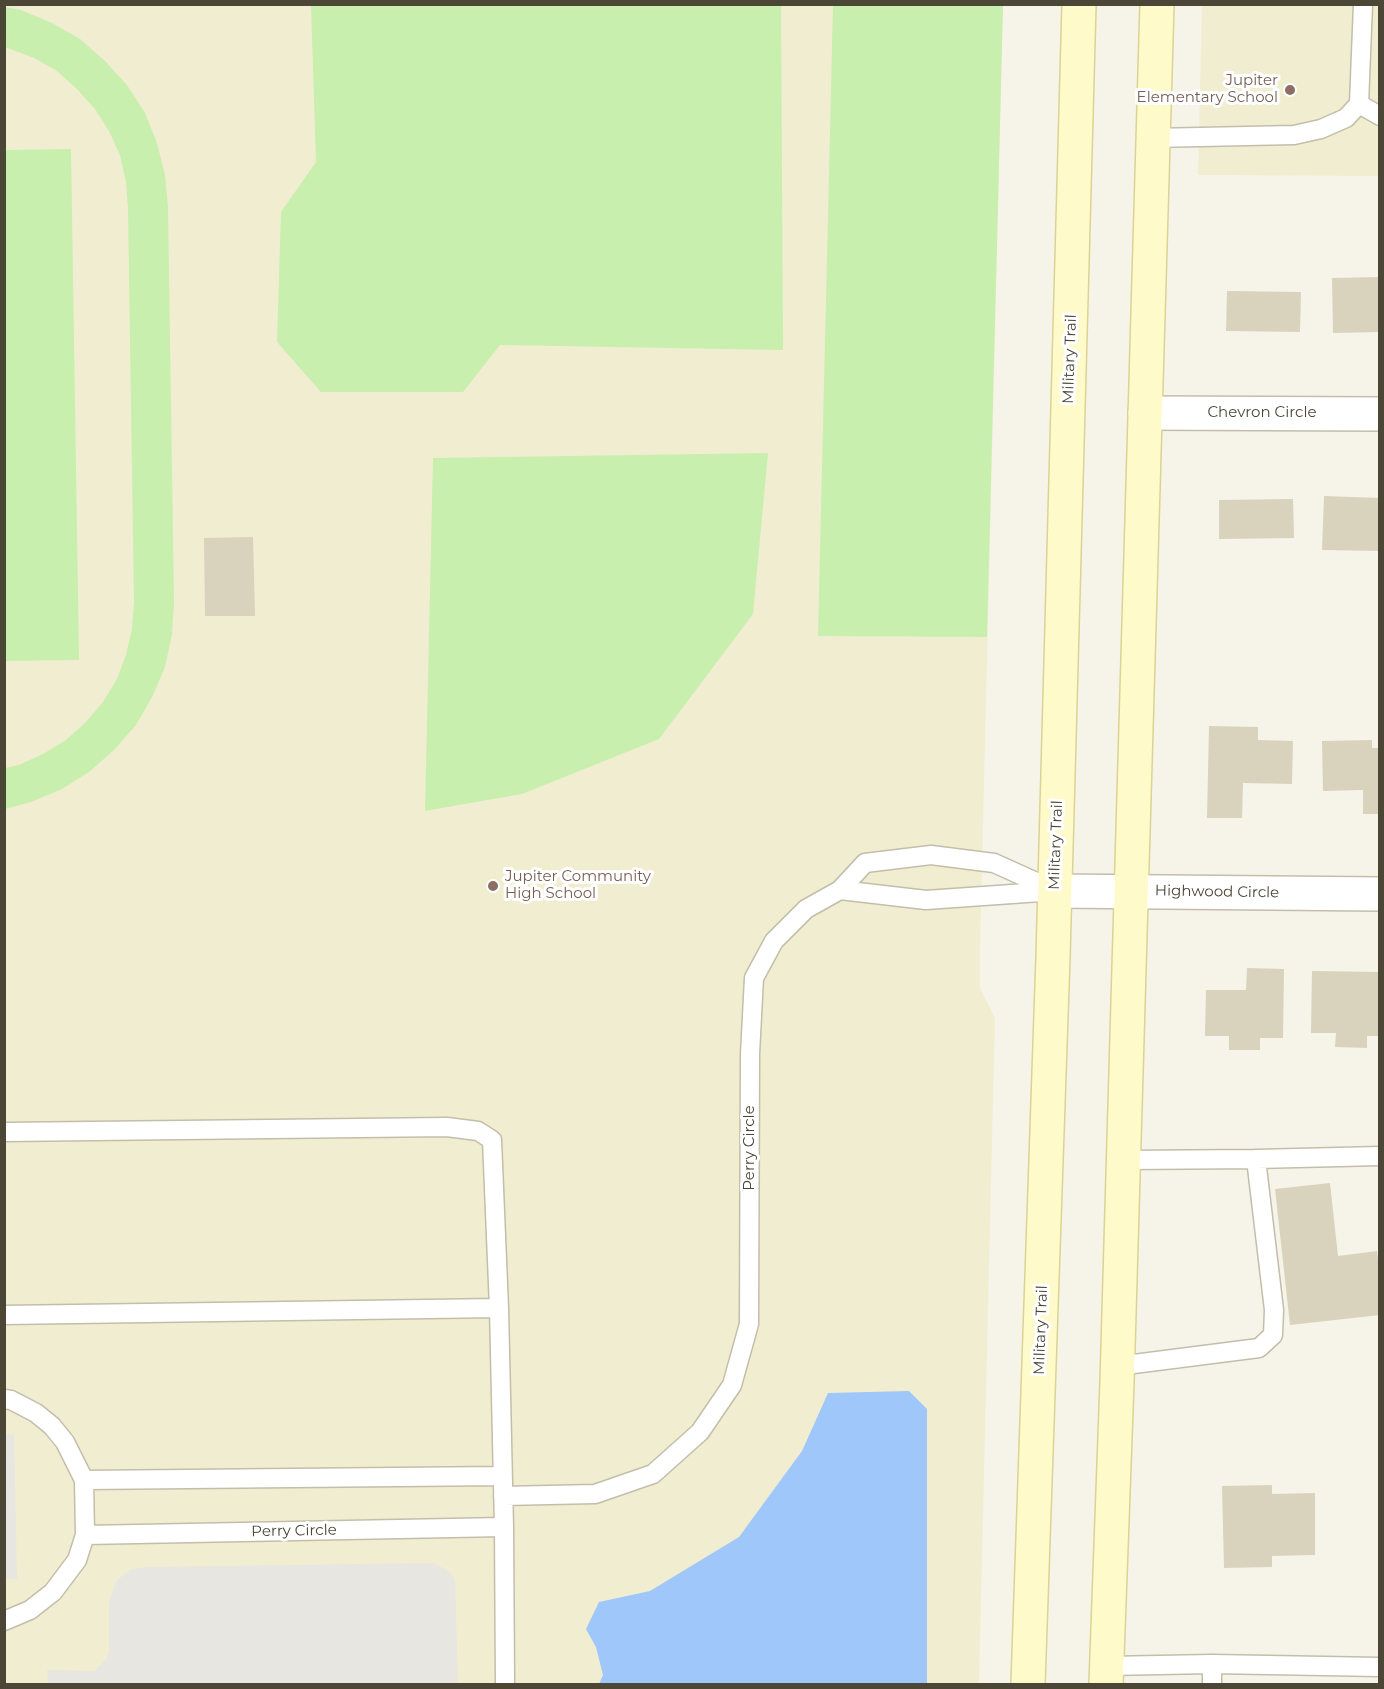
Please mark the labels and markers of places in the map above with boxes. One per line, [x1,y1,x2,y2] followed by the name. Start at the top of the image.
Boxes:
[1137,72,1278,107] place label: Jupiter Elementary School
[1283,83,1297,97] marker: Jupiter Elementary School
[505,868,651,903] place label: Jupiter Community High School
[486,879,500,893] marker: Jupiter Community High School

